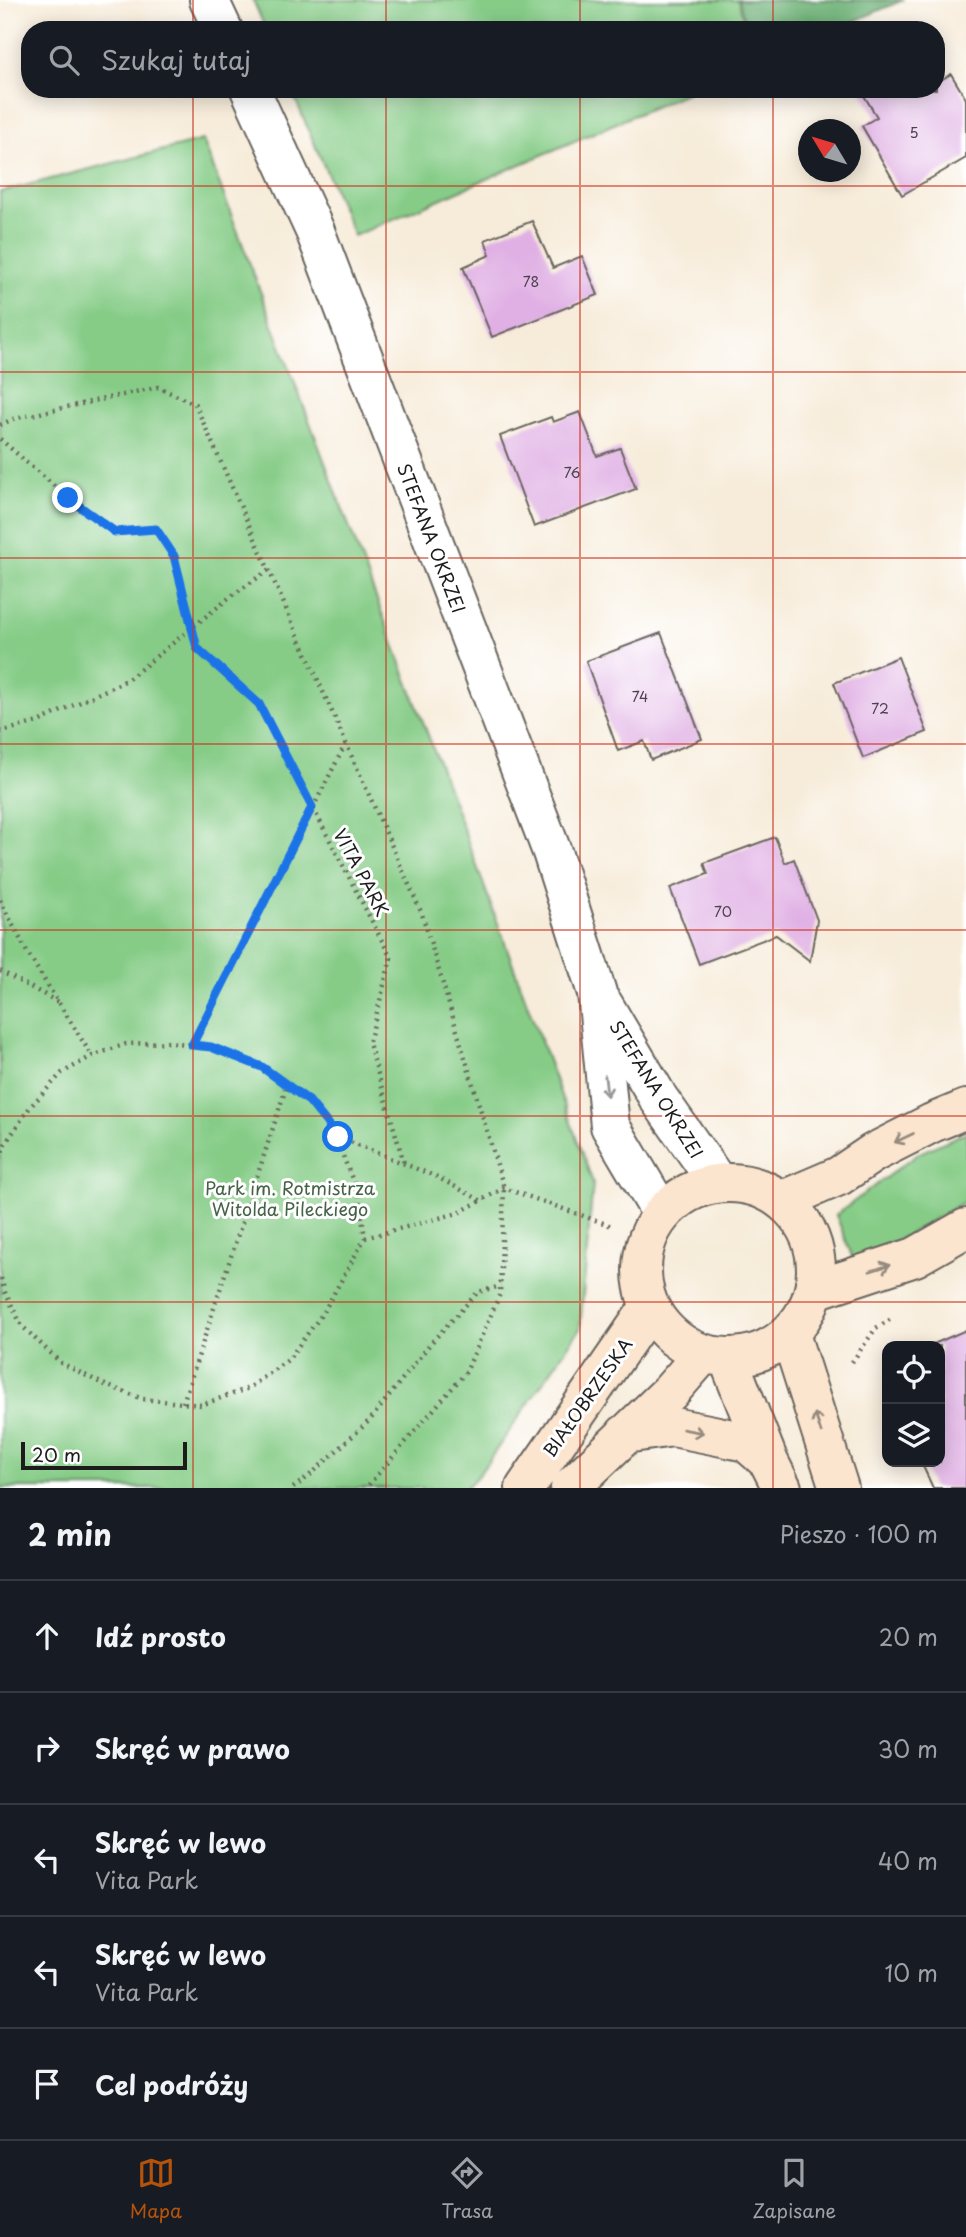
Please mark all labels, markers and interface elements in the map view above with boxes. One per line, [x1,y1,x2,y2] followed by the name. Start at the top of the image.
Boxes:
[21,21,945,98] search box
[101,40,251,79] text: Szukaj tutaj
[45,41,83,79] icon: search
[798,119,861,182] north arrow
[909,122,919,143] house number: 5
[523,271,539,292] house number: 78
[391,459,473,617] street label: STEFANA OKRZEI
[564,462,581,483] house number: 76
[52,482,83,513] route end
[632,686,648,707] house number: 74
[871,698,889,719] house number: 72
[328,823,396,921] street label: VITA PARK
[714,901,732,922] house number: 70
[604,1015,710,1163] street label: STEFANA OKRZEI
[600,1074,613,1096] one-way arrow
[322,1121,353,1152] route start
[894,1131,915,1145] one-way arrow
[205,1174,376,1222] park label: Park im. Rotmistrza Witolda Pileckiego
[869,1261,891,1273] one-way arrow
[536,1332,638,1462] street label: BIAŁOBRZESKA
[882,1341,945,1467] map controls
[882,1341,945,1404] button: locate
[882,1404,945,1467] button: layers
[811,1412,824,1434] one-way arrow
[681,1425,704,1438] one-way arrow
[21,1439,187,1471] scale bar
[32,1440,81,1468] text: 20 m
[28,1511,112,1556] text: 2 min
[780,1516,938,1551] text: Pieszo · 100 m
[28,1617,66,1655] icon: ahead
[95,1617,226,1656] text: Idź prosto
[879,1619,938,1654] text: 20 m
[28,1729,66,1767] icon: right
[95,1729,290,1768] text: Skręć w prawo
[877,1731,938,1766] text: 30 m
[95,1823,266,1862] text: Skręć w lewo
[28,1841,66,1879] icon: left
[878,1843,938,1878] text: 40 m
[95,1862,198,1897] text: Vita Park
[95,1935,266,1974] text: Skręć w lewo
[28,1953,66,1991] icon: left
[884,1955,938,1990] text: 10 m
[95,1974,198,2009] text: Vita Park
[28,2065,66,2103] icon: arrive
[95,2065,248,2104] text: Cel podróży
[130,2154,182,2224] tab: Mapa
[441,2154,493,2224] tab: Trasa
[753,2154,836,2224] tab: Zapisane

